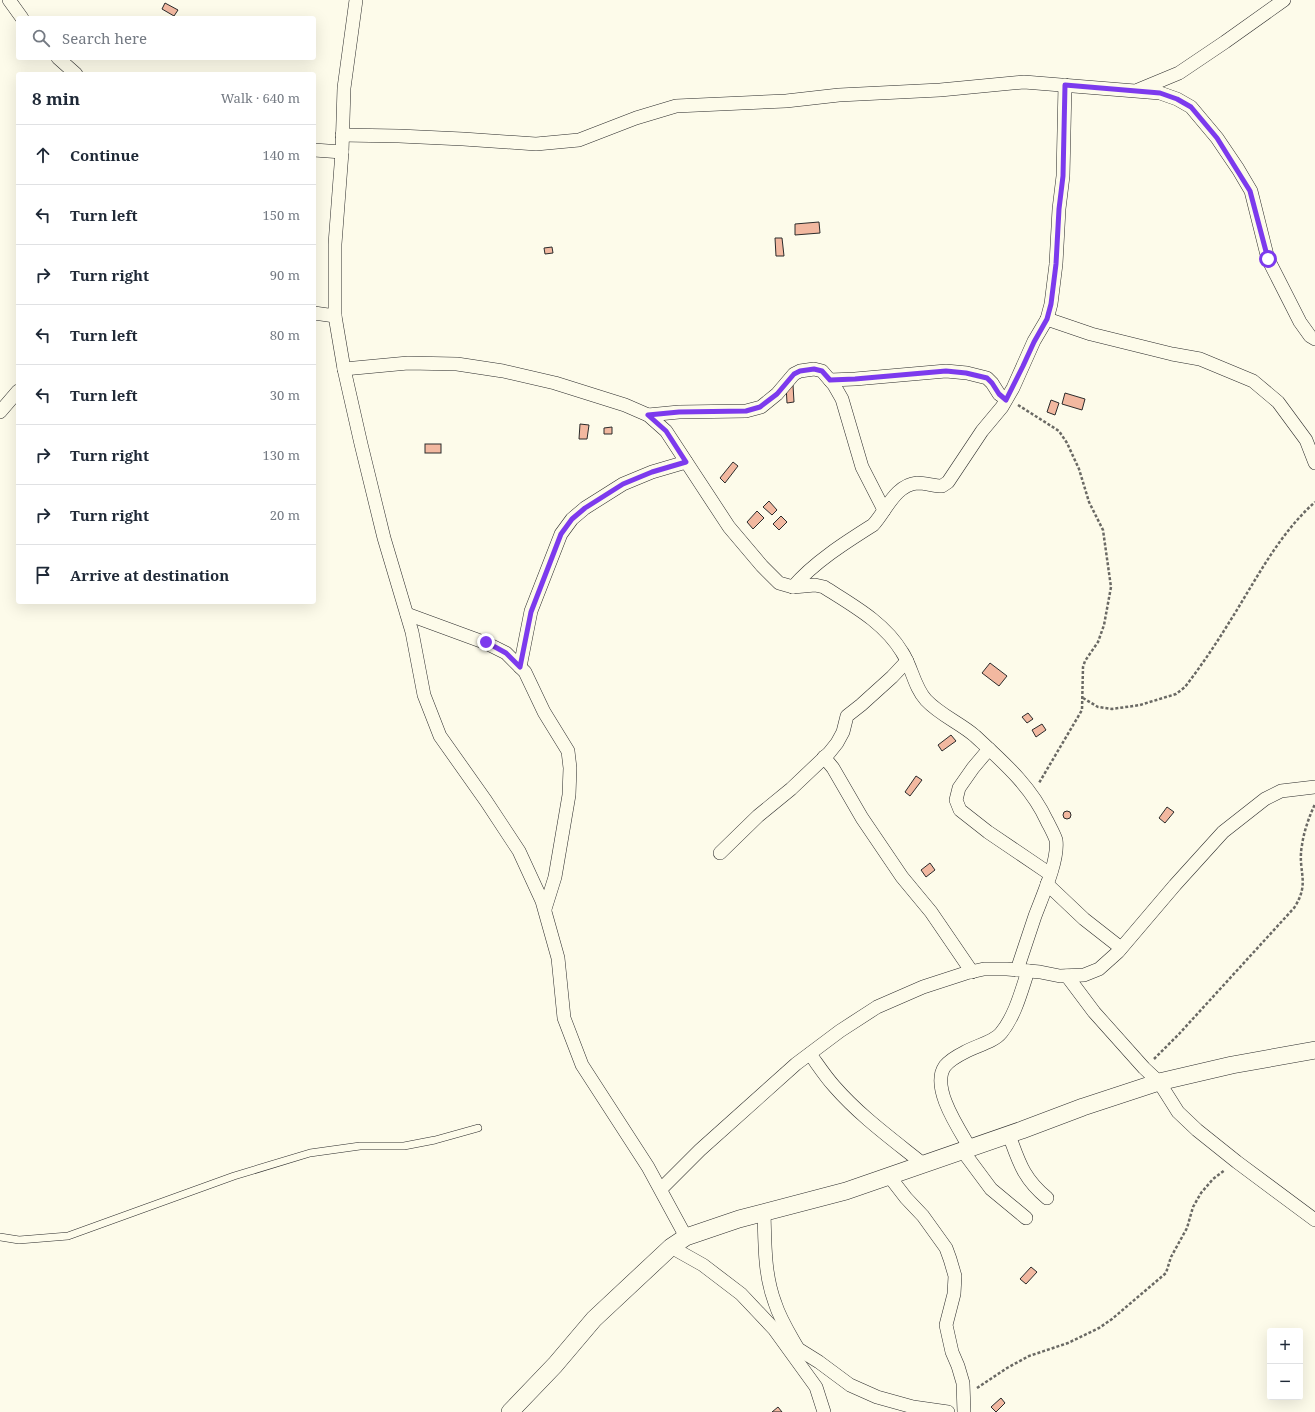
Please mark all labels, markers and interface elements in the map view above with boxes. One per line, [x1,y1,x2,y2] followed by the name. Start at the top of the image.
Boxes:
[16,16,316,60] search box
[30,27,52,49] icon: search
[62,28,147,48] text: Search here
[32,87,80,110] text: 8 min
[221,89,300,107] text: Walk · 640 m
[32,144,54,166] icon: ahead
[70,145,139,165] text: Continue
[263,146,300,164] text: 140 m
[32,204,54,226] icon: left
[70,205,138,225] text: Turn left
[263,206,300,224] text: 150 m
[1259,250,1277,268] route start
[32,264,54,286] icon: right
[70,265,149,285] text: Turn right
[270,266,300,284] text: 90 m
[32,324,54,346] icon: left
[70,325,138,345] text: Turn left
[270,326,300,344] text: 80 m
[32,384,54,406] icon: left
[70,385,138,405] text: Turn left
[270,386,300,404] text: 30 m
[32,444,54,466] icon: right
[70,445,149,465] text: Turn right
[263,446,300,464] text: 130 m
[32,504,54,526] icon: right
[70,505,149,525] text: Turn right
[270,506,300,524] text: 20 m
[32,564,54,586] icon: arrive
[70,565,229,585] text: Arrive at destination
[477,633,495,651] route end
[1267,1328,1303,1400] map controls
[1267,1328,1303,1364] button: +
[1267,1364,1303,1400] button: −

